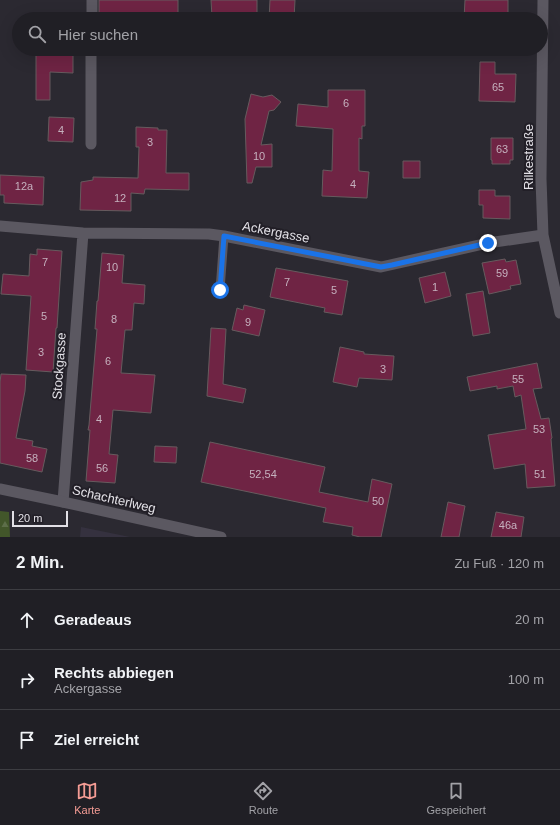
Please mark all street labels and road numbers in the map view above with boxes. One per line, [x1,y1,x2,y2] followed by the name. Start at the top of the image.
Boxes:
[521,124,536,190] street label: Rilkestraße
[241,218,311,246] street label: Ackergasse
[49,332,69,400] street label: Stockgasse
[71,482,157,516] street label: Schachterlweg

